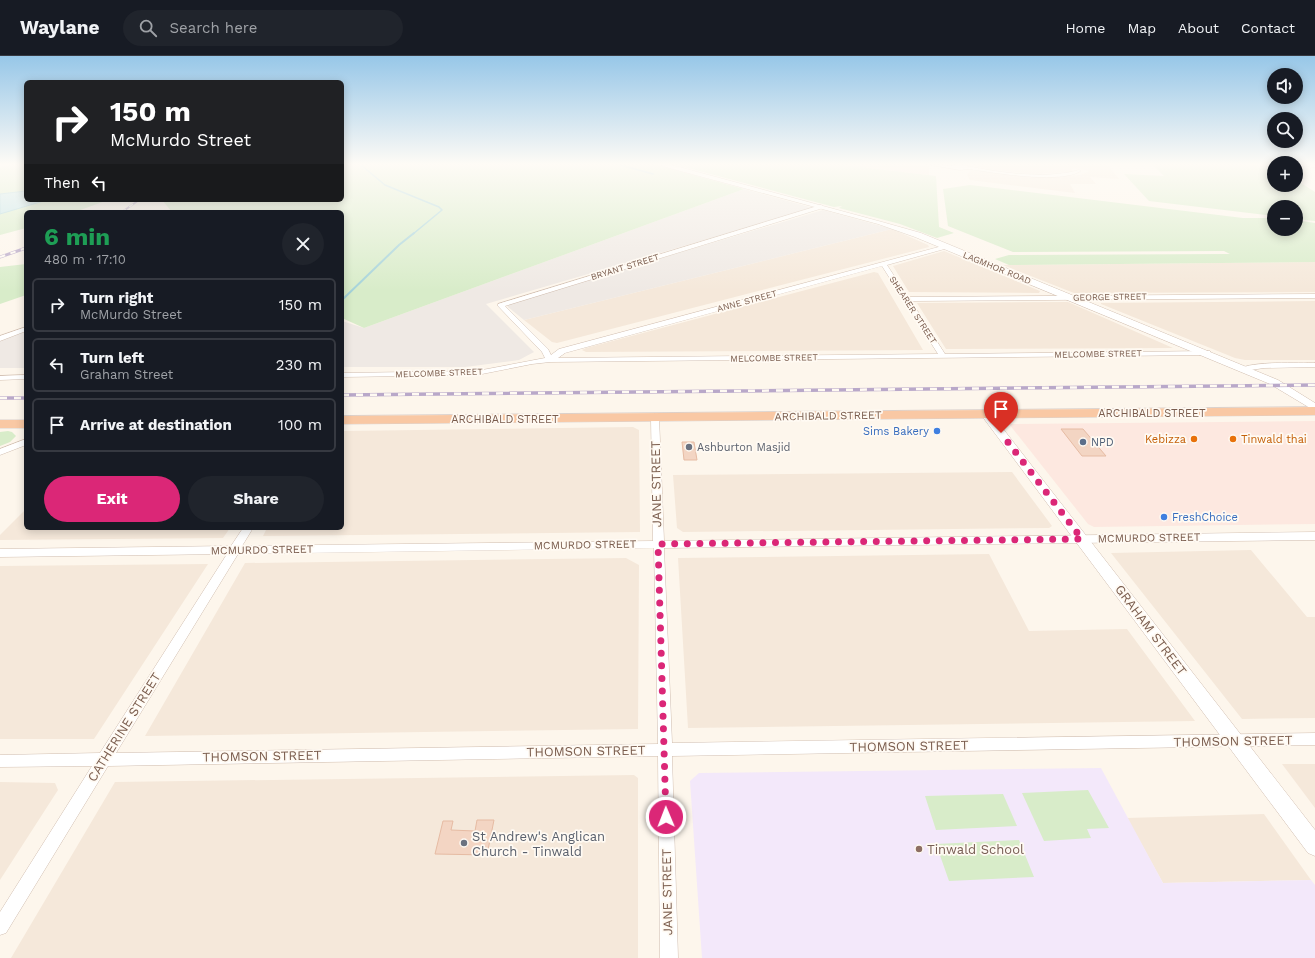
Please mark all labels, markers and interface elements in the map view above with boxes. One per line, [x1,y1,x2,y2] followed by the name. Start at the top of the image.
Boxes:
[123,10,403,46] search box
[20,16,99,39] text: Waylane
[137,17,159,39] icon: search
[169,19,257,37] text: Search here
[1065,20,1105,36] text: Home
[1127,20,1156,36] text: Map
[1178,20,1219,36] text: About
[1241,20,1295,36] text: Contact
[1267,68,1303,236] map controls
[1267,68,1303,104] button: sound
[110,95,191,128] text: 150 m
[44,96,96,148] icon: right
[1267,112,1303,148] button: search
[110,129,251,150] text: McMurdo Street
[1267,156,1303,192] button: +
[88,172,110,194] icon: left
[44,174,80,192] text: Then
[1267,200,1303,236] button: −
[44,223,110,251] text: 6 min
[282,223,324,265] button: close
[961,250,1033,286] street label: LAGMHOR ROAD
[44,252,126,267] text: 480 m · 17:10
[590,252,661,282] street label: BRYANT STREET
[887,274,939,346] street label: SHEARER STREET
[716,288,779,314] street label: ANNE STREET
[80,289,153,307] text: Turn right
[1073,291,1148,303] street label: GEORGE STREET
[46,294,68,316] icon: right
[279,296,322,314] text: 150 m
[80,307,182,322] text: McMurdo Street
[1054,348,1143,360] street label: MELCOMBE STREET
[80,349,144,367] text: Turn left
[730,352,819,364] street label: MELCOMBE STREET
[46,354,68,376] icon: left
[276,356,322,374] text: 230 m
[395,366,484,380] street label: MELCOMBE STREET
[80,367,173,382] text: Graham Street
[984,392,1018,433] pin
[990,398,1012,420] icon: arrive
[1098,407,1206,420] street label: ARCHIBALD STREET
[774,409,882,423] street label: ARCHIBALD STREET
[451,413,559,426] street label: ARCHIBALD STREET
[46,414,68,436] icon: arrive
[80,416,232,434] text: Arrive at destination
[278,416,322,434] text: 100 m
[863,425,929,438] place label: Sims Bakery
[932,426,942,436] marker: Sims Bakery
[1145,433,1186,446] place label: Kebizza
[1241,433,1307,446] place label: Tinwald thai
[1189,434,1199,444] marker: Kebizza
[1228,434,1238,444] marker: Tinwald thai
[1091,436,1114,449] place label: NPD
[1078,437,1088,447] marker: NPD
[648,440,664,528] street label: JANE STREET
[697,441,791,454] place label: Ashburton Masjid
[684,442,694,452] marker: Ashburton Masjid
[44,476,180,522] button: Exit
[188,476,324,522] button: Share
[1172,511,1238,524] place label: FreshChoice
[1159,512,1169,522] marker: FreshChoice
[1098,531,1201,545] street label: MCMURDO STREET
[534,538,637,552] street label: MCMURDO STREET
[211,543,314,557] street label: MCMURDO STREET
[1112,582,1190,678] street label: GRAHAM STREET
[84,670,164,784] street label: CATHERINE STREET
[1173,732,1293,750] street label: THOMSON STREET
[849,737,969,755] street label: THOMSON STREET
[526,742,646,760] street label: THOMSON STREET
[202,747,322,765] street label: THOMSON STREET
[645,796,687,838] position arrow
[472,829,605,859] place label: St Andrew's Anglican Church - Tinwald
[459,838,469,848] marker: St Andrew's Anglican Church - Tinwald
[927,842,1024,857] place label: Tinwald School
[914,844,924,854] marker: Tinwald School
[659,848,675,936] street label: JANE STREET

